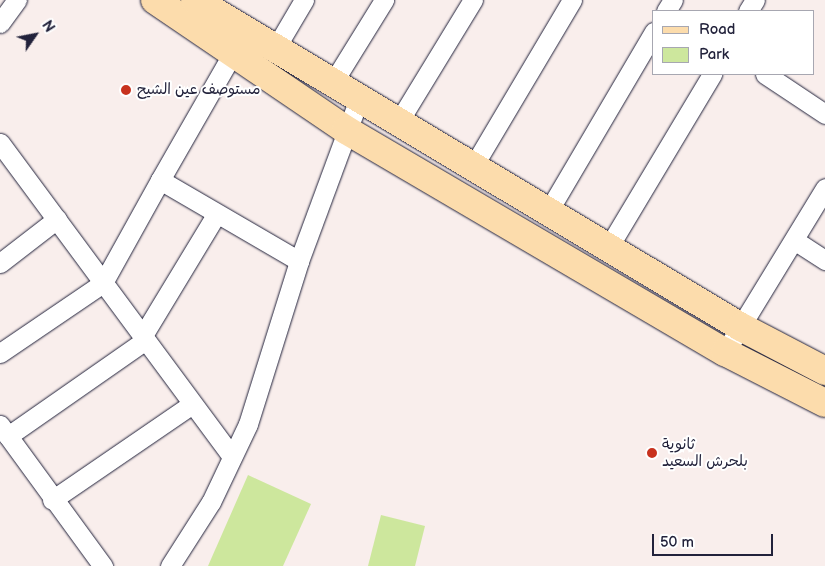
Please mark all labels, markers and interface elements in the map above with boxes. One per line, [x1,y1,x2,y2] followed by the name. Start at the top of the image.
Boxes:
[10,10,60,60] north arrow
[652,10,815,75] legend
[38,18,58,36] text: N
[699,20,735,39] text: Road
[699,45,729,64] text: Park
[137,81,261,99] place label: مستوصف عين الشيح
[119,83,133,97] marker: مستوصف عين الشيح
[662,435,748,470] place label: ثانوية بلحرش السعيد
[646,447,658,459] marker: ثانوية بلحرش السعيد
[655,524,776,556] scale bar
[660,533,694,552] text: 50 m

